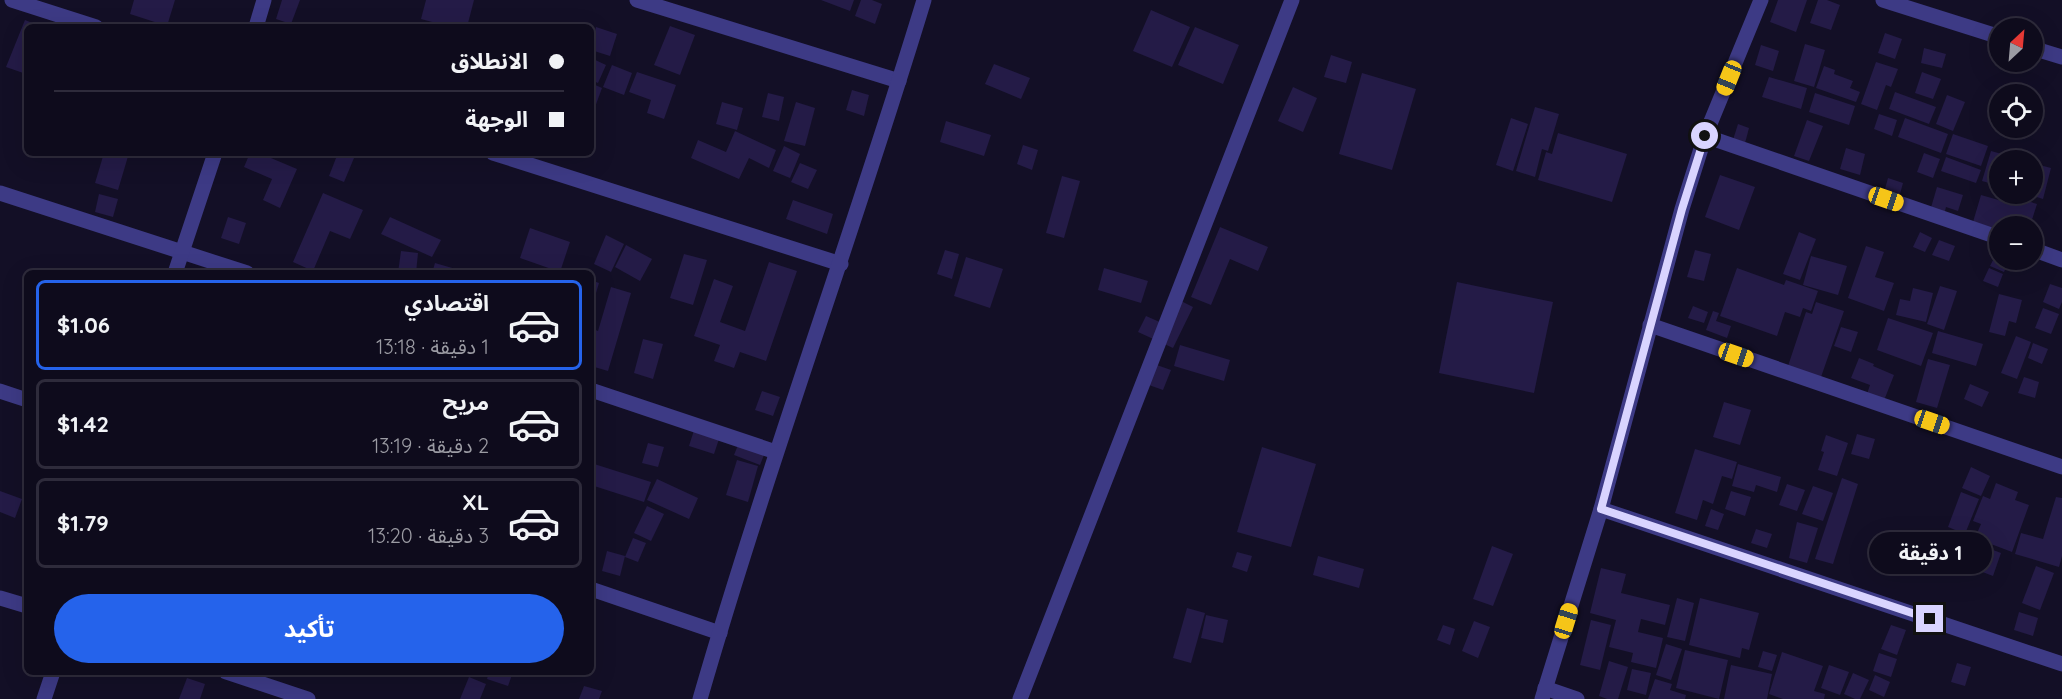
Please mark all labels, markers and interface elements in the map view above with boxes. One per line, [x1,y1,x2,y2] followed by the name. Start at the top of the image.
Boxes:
[1989,18,2043,72] north arrow
[1989,18,2043,270] map controls
[451,47,528,75] text: الانطلاق
[1714,58,1744,98] car
[1989,84,2043,138] button: locate
[465,105,528,133] text: الوجهة
[1691,122,1718,149] route start
[1989,150,2043,204] button: +
[1866,185,1906,213] car
[1989,216,2043,270] button: −
[404,289,489,317] text: اقتصادي
[507,298,561,352] icon: car
[57,311,110,339] text: $1.06
[376,334,489,359] text: 1 دقيقة · 13:18
[1716,341,1756,369] car
[443,388,489,416] text: مريح
[507,397,561,451] icon: car
[1912,408,1952,436] car
[57,410,109,438] text: $1.42
[372,433,489,458] text: 2 دقيقة · 13:19
[462,488,489,516] text: XL
[507,496,561,550] icon: car
[57,509,109,537] text: $1.79
[368,523,489,548] text: 3 دقيقة · 13:20
[1868,532,1992,574] callout: 1 دقيقة
[1899,540,1962,565] text: 1 دقيقة
[54,594,564,663] button: تأكيد
[1552,601,1580,641] car
[1916,605,1943,632] route end

